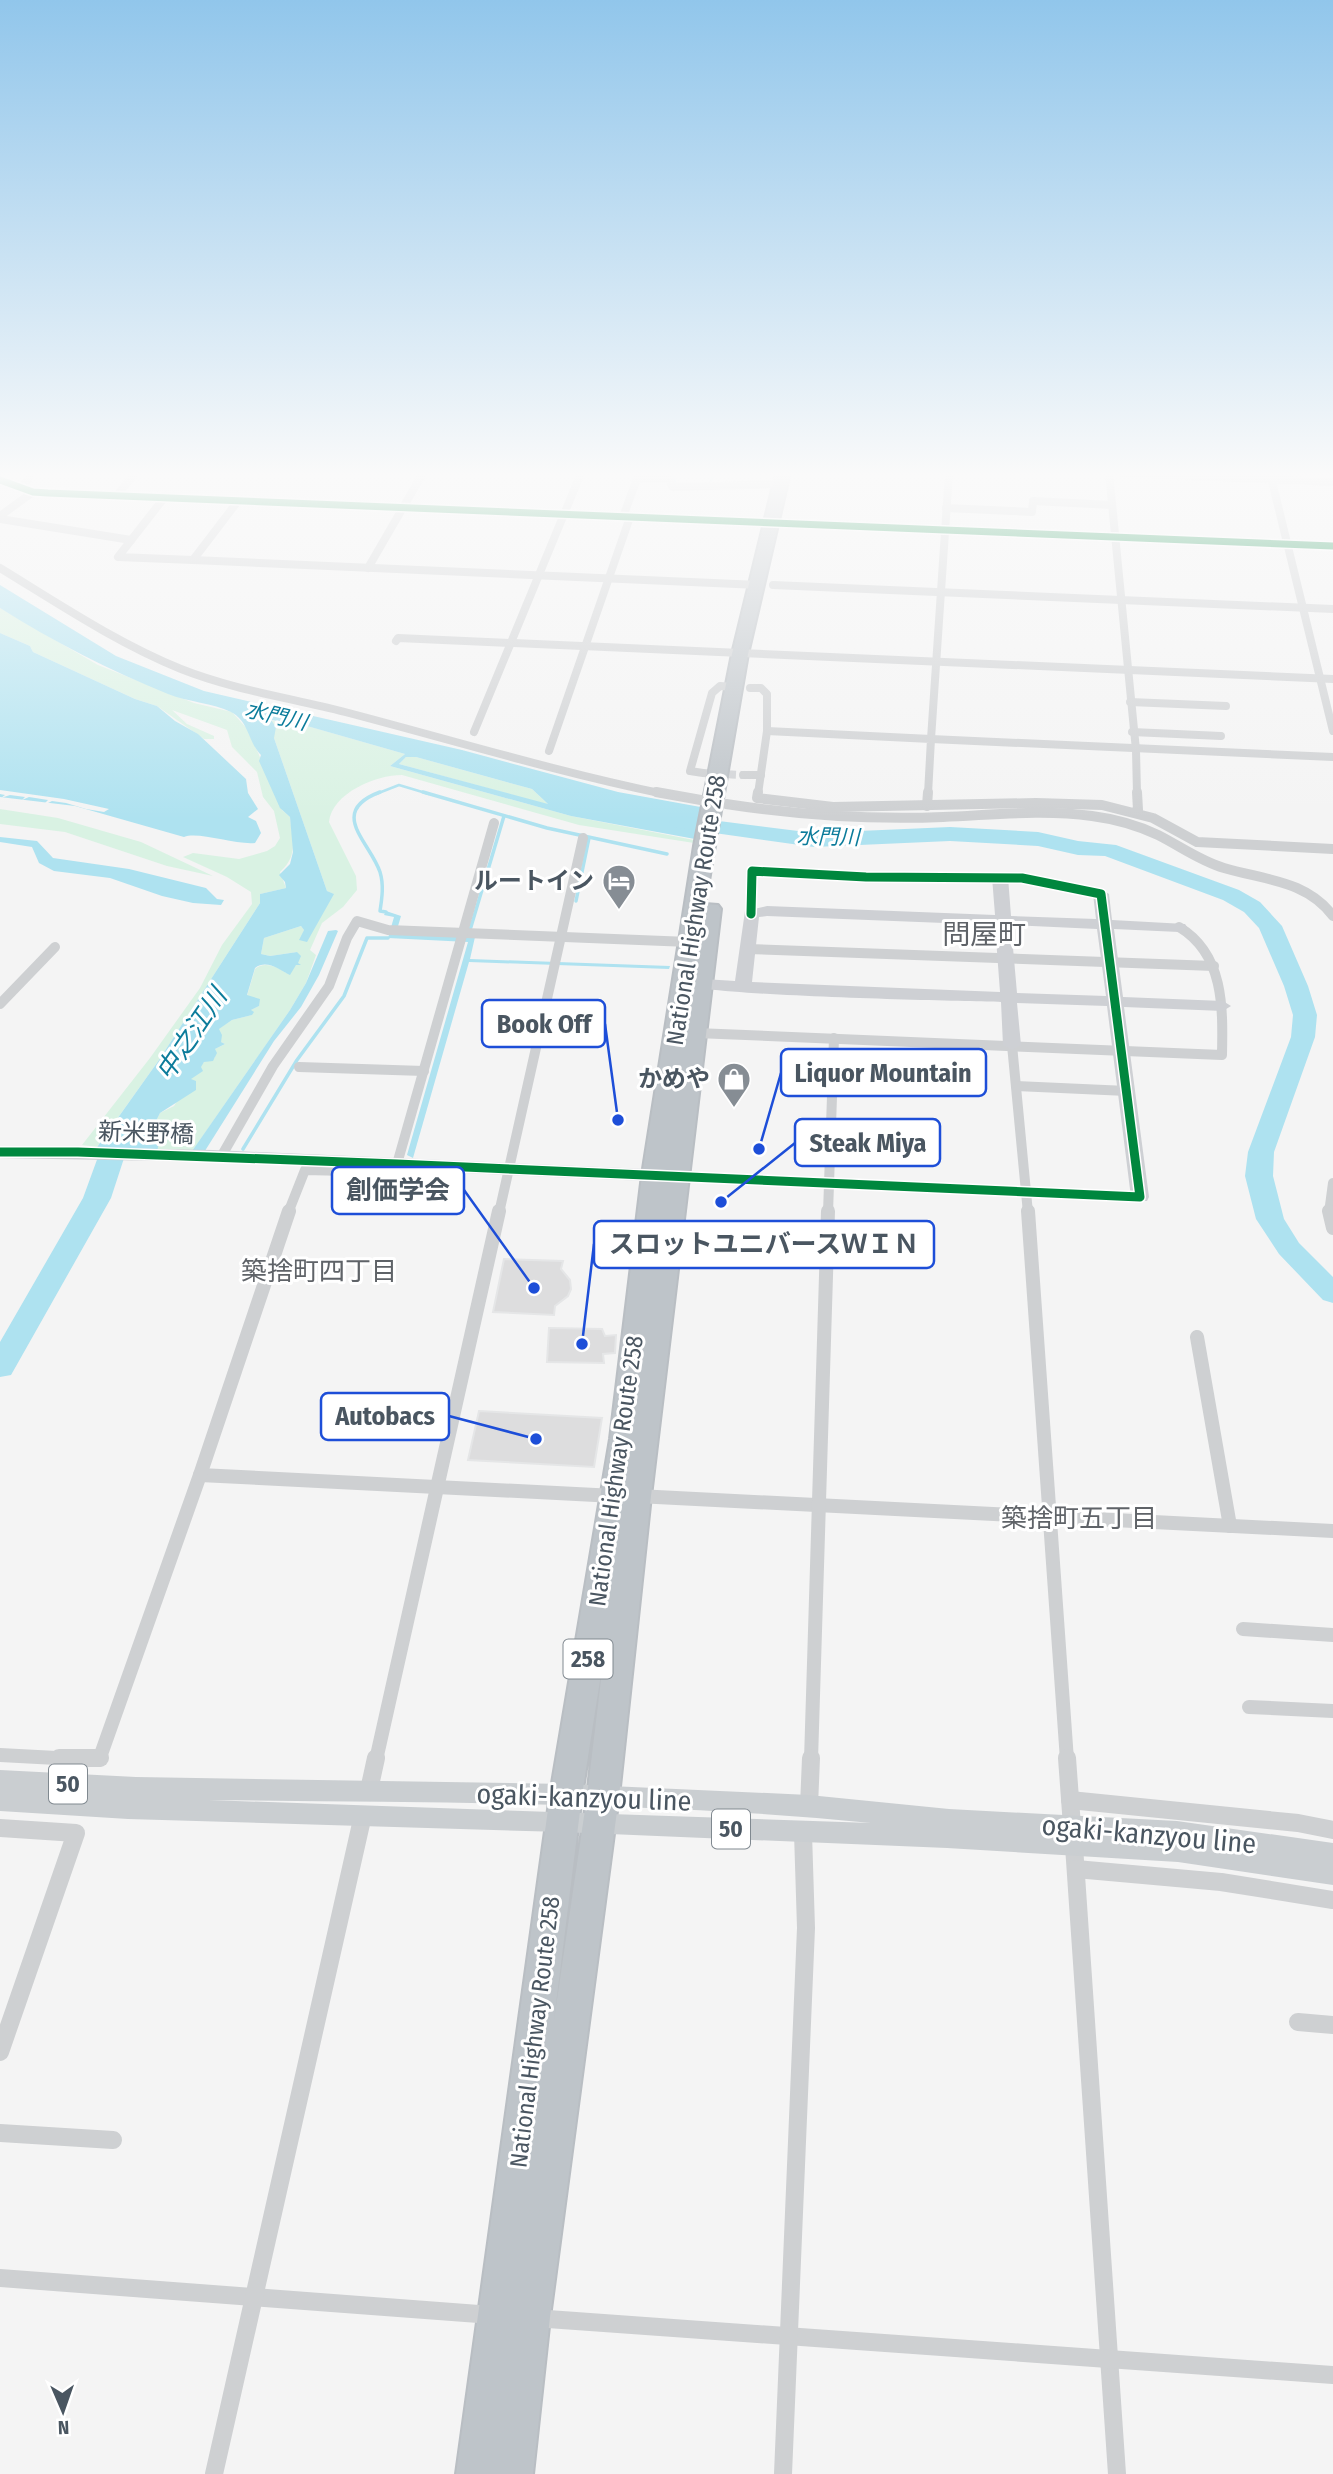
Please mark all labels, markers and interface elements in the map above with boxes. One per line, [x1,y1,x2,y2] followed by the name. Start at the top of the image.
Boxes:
[242,696,312,736] water label: 水門川
[661,773,731,1047] street label: National Highway Route 258
[796,823,862,851] water label: 水門川
[600,862,638,911] hotel icon: ルートイン
[474,867,594,895] place label: ルートイン
[942,918,1026,951] district label: 問屋町
[149,980,235,1086] water label: 中之江川
[482,1000,605,1047] callout: Book Off
[497,1009,594,1040] text: Book Off
[781,1049,986,1096] callout: Liquor Mountain
[794,1058,972,1089] text: Liquor Mountain
[715,1060,753,1109] shop icon: かめや
[638,1065,710,1093] place label: かめや
[98,1117,194,1149] street label: 新米野橋
[795,1119,940,1166] callout: Steak Miya
[810,1128,927,1159] text: Steak Miya
[332,1167,464,1214] callout: 創価学会
[346,1175,450,1206] text: 創価学会
[594,1221,934,1268] callout: スロットユニバースＷＩＮ
[609,1229,919,1260] text: スロットユニバースＷＩＮ
[241,1256,397,1287] district label: 築捨町四丁目
[583,1334,649,1608] street label: National Highway Route 258
[321,1393,449,1440] callout: Autobacs
[334,1401,435,1432] text: Autobacs
[1001,1503,1157,1534] district label: 築捨町五丁目
[564,1640,612,1678] road number: 258
[49,1764,87,1804] road number: 50
[476,1777,692,1818] street label: ogaki-kanzyou line
[1040,1809,1258,1860] street label: ogaki-kanzyou line
[712,1810,750,1848] road number: 50
[504,1895,566,2169] street label: National Highway Route 258
[28,2376,98,2446] north arrow
[57,2416,70,2439] text: N

